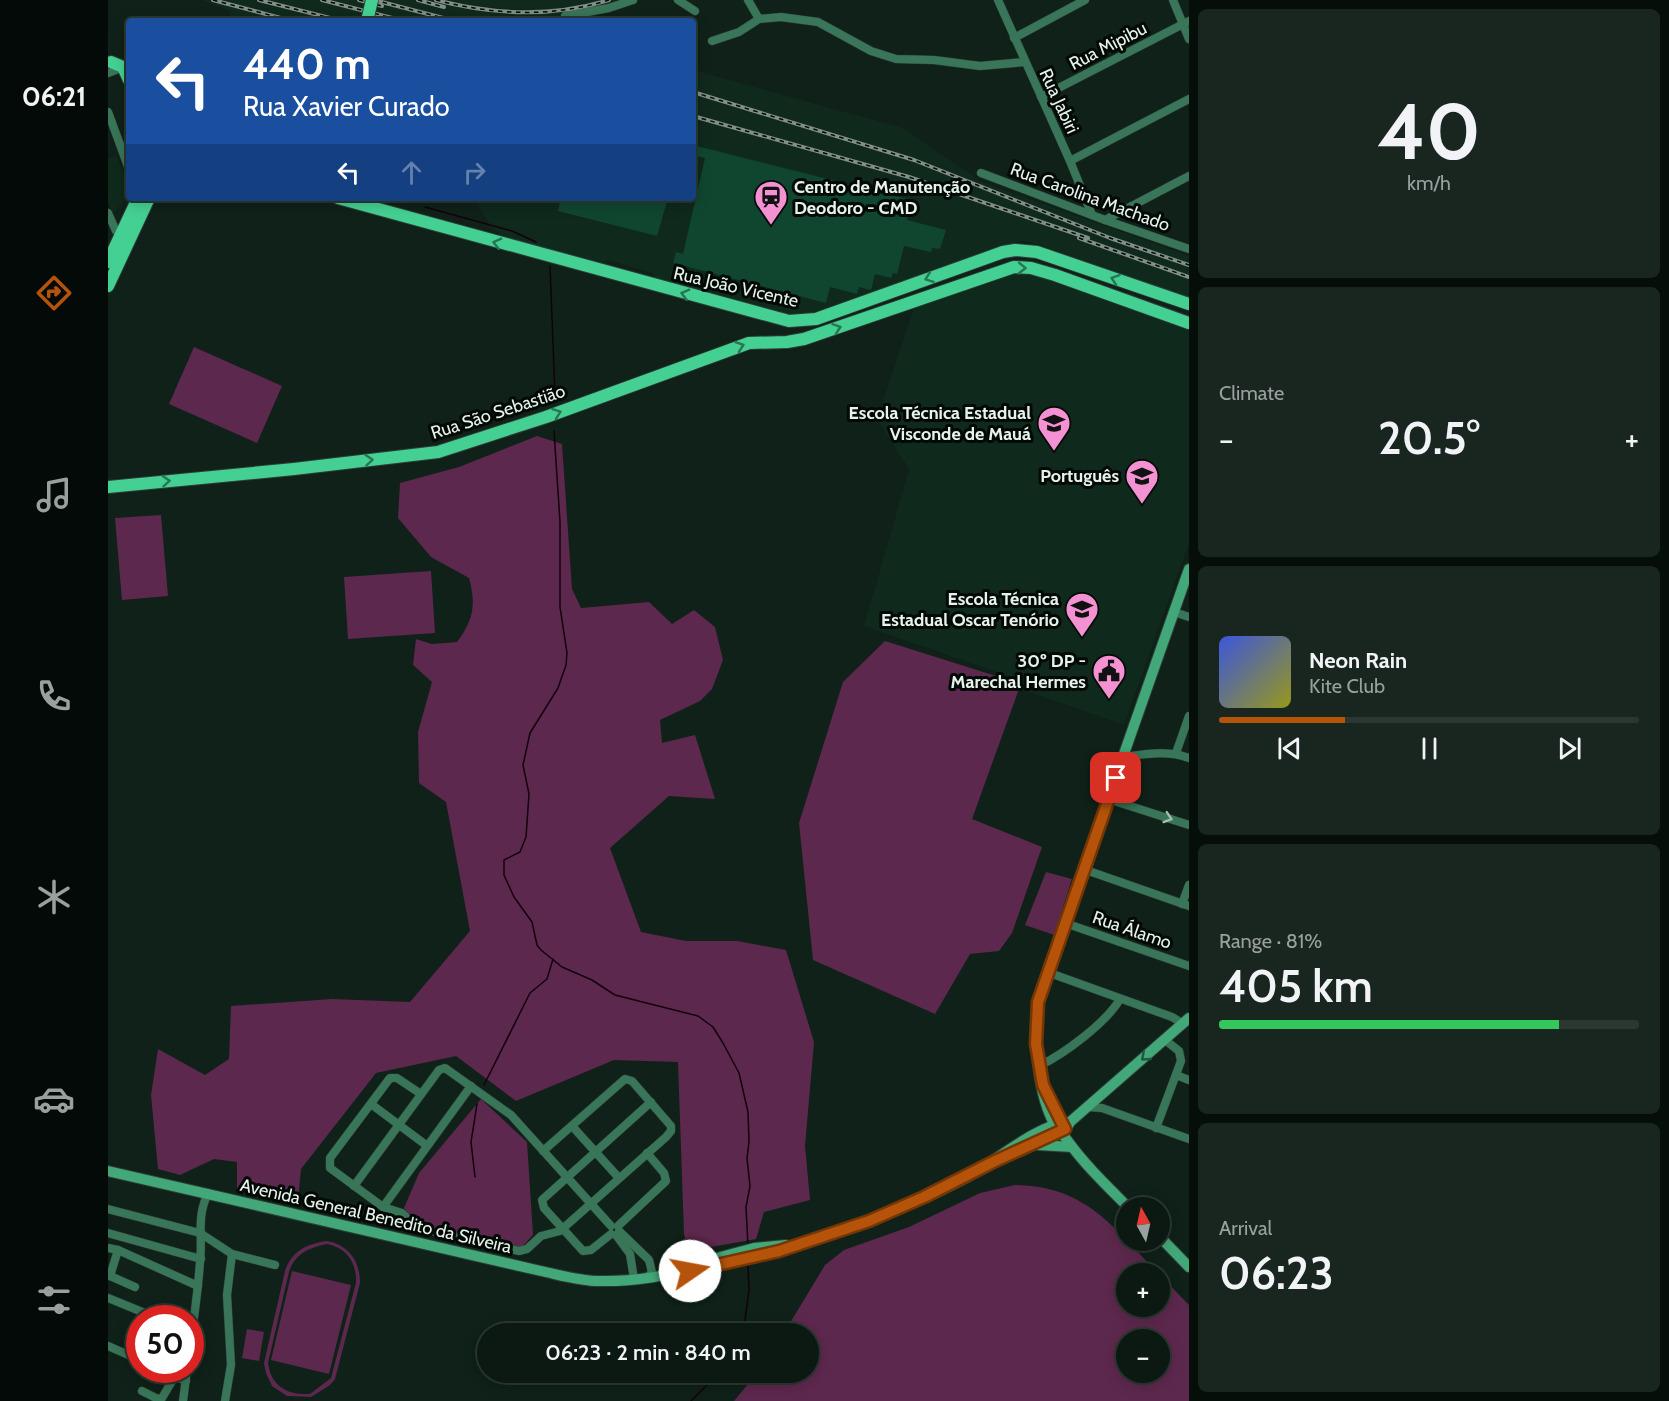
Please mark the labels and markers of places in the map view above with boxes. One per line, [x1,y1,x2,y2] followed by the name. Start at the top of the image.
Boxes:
[794,176,970,219] place label: Centro de Manutenção Deodoro - CMD
[753,179,789,226] station icon: Centro de Manutenção Deodoro - CMD
[849,402,1031,445] place label: Escola Técnica Estadual Visconde de Mauá
[1036,405,1072,452] school or university icon: Escola Técnica Estadual Visconde de Mauá
[1124,458,1160,505] school or university icon: Português
[1040,465,1119,487] place label: Português
[881,588,1059,631] place label: Escola Técnica Estadual Oscar Tenório
[1064,591,1100,638] school or university icon: Escola Técnica Estadual Oscar Tenório
[951,650,1086,693] place label: 30º DP - Marechal Hermes
[1091,653,1127,700] public building icon: 30º DP - Marechal Hermes
[1090,752,1141,803] pin

